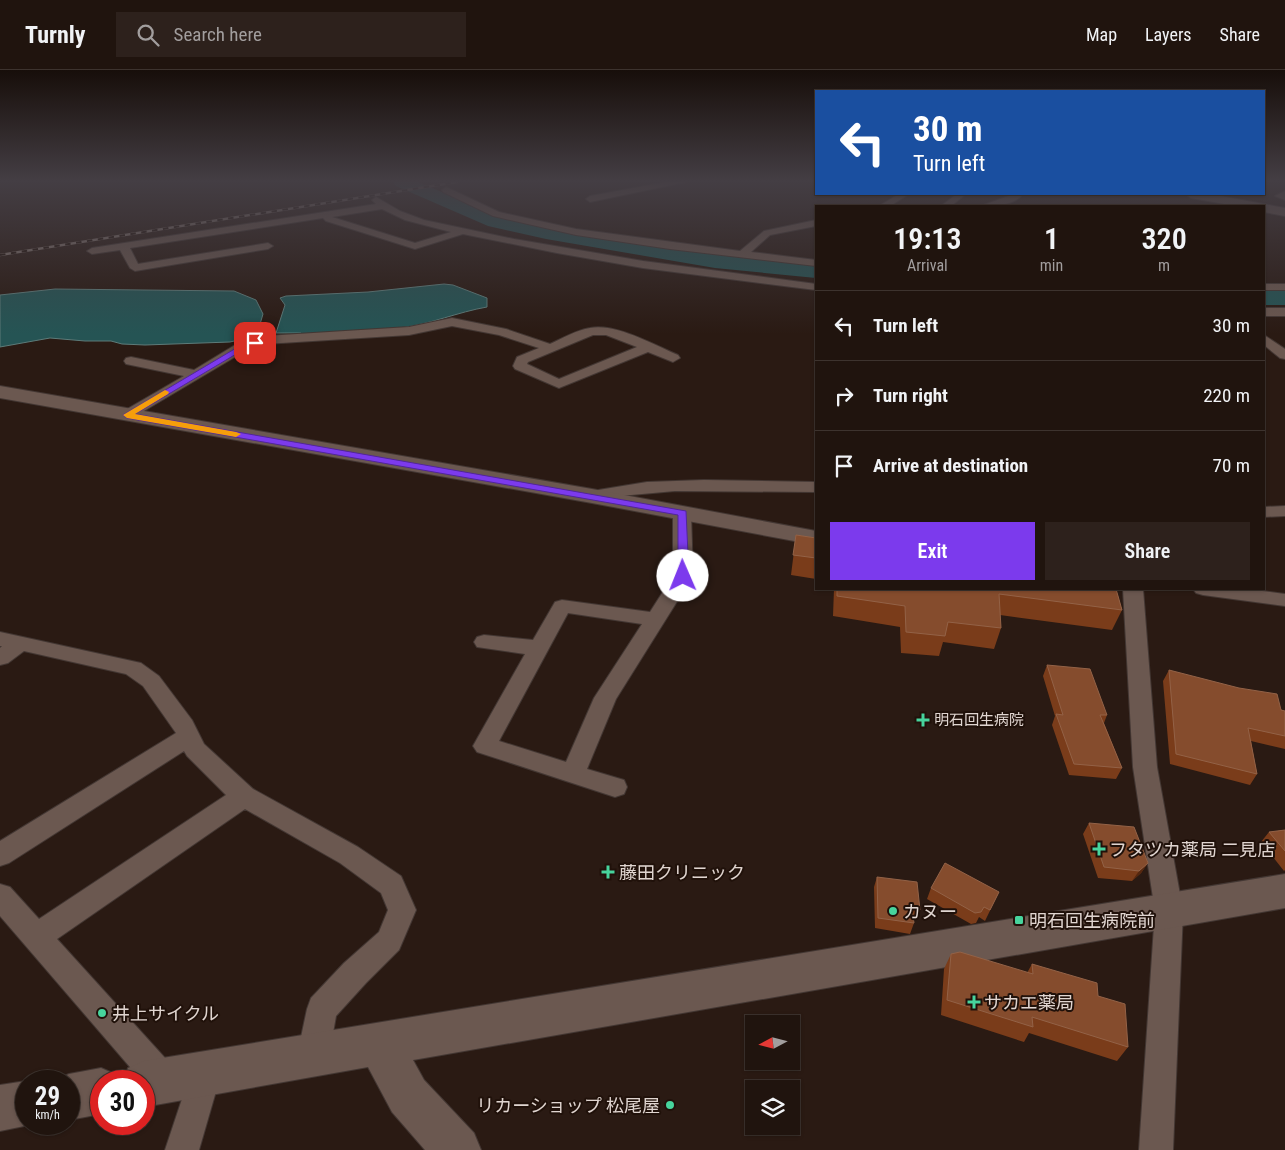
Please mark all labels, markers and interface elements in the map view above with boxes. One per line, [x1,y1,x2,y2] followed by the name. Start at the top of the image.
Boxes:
[116,12,466,57] search box
[25,21,86,49] text: Turnly
[134,21,162,49] icon: search
[174,23,262,46] text: Search here
[1086,24,1117,45] text: Map
[1145,24,1192,45] text: Layers
[1220,24,1260,45] text: Share
[913,109,982,150] text: 30 m
[830,110,895,175] icon: left
[913,151,985,176] text: Turn left
[893,221,962,256] text: 19:13
[1044,221,1059,256] text: 1
[1141,221,1187,256] text: 320
[907,256,948,275] text: Arrival
[1040,256,1063,275] text: min
[1158,256,1170,275] text: m
[830,312,858,340] icon: left
[873,314,938,337] text: Turn left
[1213,314,1250,337] text: 30 m
[234,322,276,364] pin
[241,329,269,357] icon: arrive
[830,382,858,410] icon: right
[873,384,948,407] text: Turn right
[1203,384,1250,407] text: 220 m
[830,452,858,480] icon: arrive
[873,454,1028,477] text: Arrive at destination
[1213,454,1250,477] text: 70 m
[830,522,1035,580] button: Exit
[1045,522,1250,580] button: Share
[656,549,708,601] position arrow
[934,711,1024,729] place label: 明石回生病院
[916,713,930,727] marker: 明石回生病院
[1109,839,1275,860] place label: フタツカ薬局 二見店
[1093,843,1105,855] marker: フタツカ薬局 二見店
[619,862,745,883] place label: 藤田クリニック
[601,865,615,879] marker: 藤田クリニック
[903,901,957,922] place label: カヌー
[887,905,899,917] marker: カヌー
[1029,910,1155,931] place label: 明石回生病院前
[1013,914,1025,926] marker: 明石回生病院前
[984,992,1074,1013] place label: サカエ薬局
[968,996,980,1008] marker: サカエ薬局
[112,1003,219,1024] place label: 井上サイクル
[96,1007,108,1019] marker: 井上サイクル
[745,1015,800,1070] north arrow
[745,1015,800,1135] map controls
[90,1070,155,1135] speed limit sign: 30
[745,1080,800,1135] button: layers
[35,1082,60,1111] text: 29
[476,1095,660,1116] place label: リカーショップ 松尾屋
[664,1099,676,1111] marker: リカーショップ 松尾屋
[35,1108,60,1122] text: km/h

